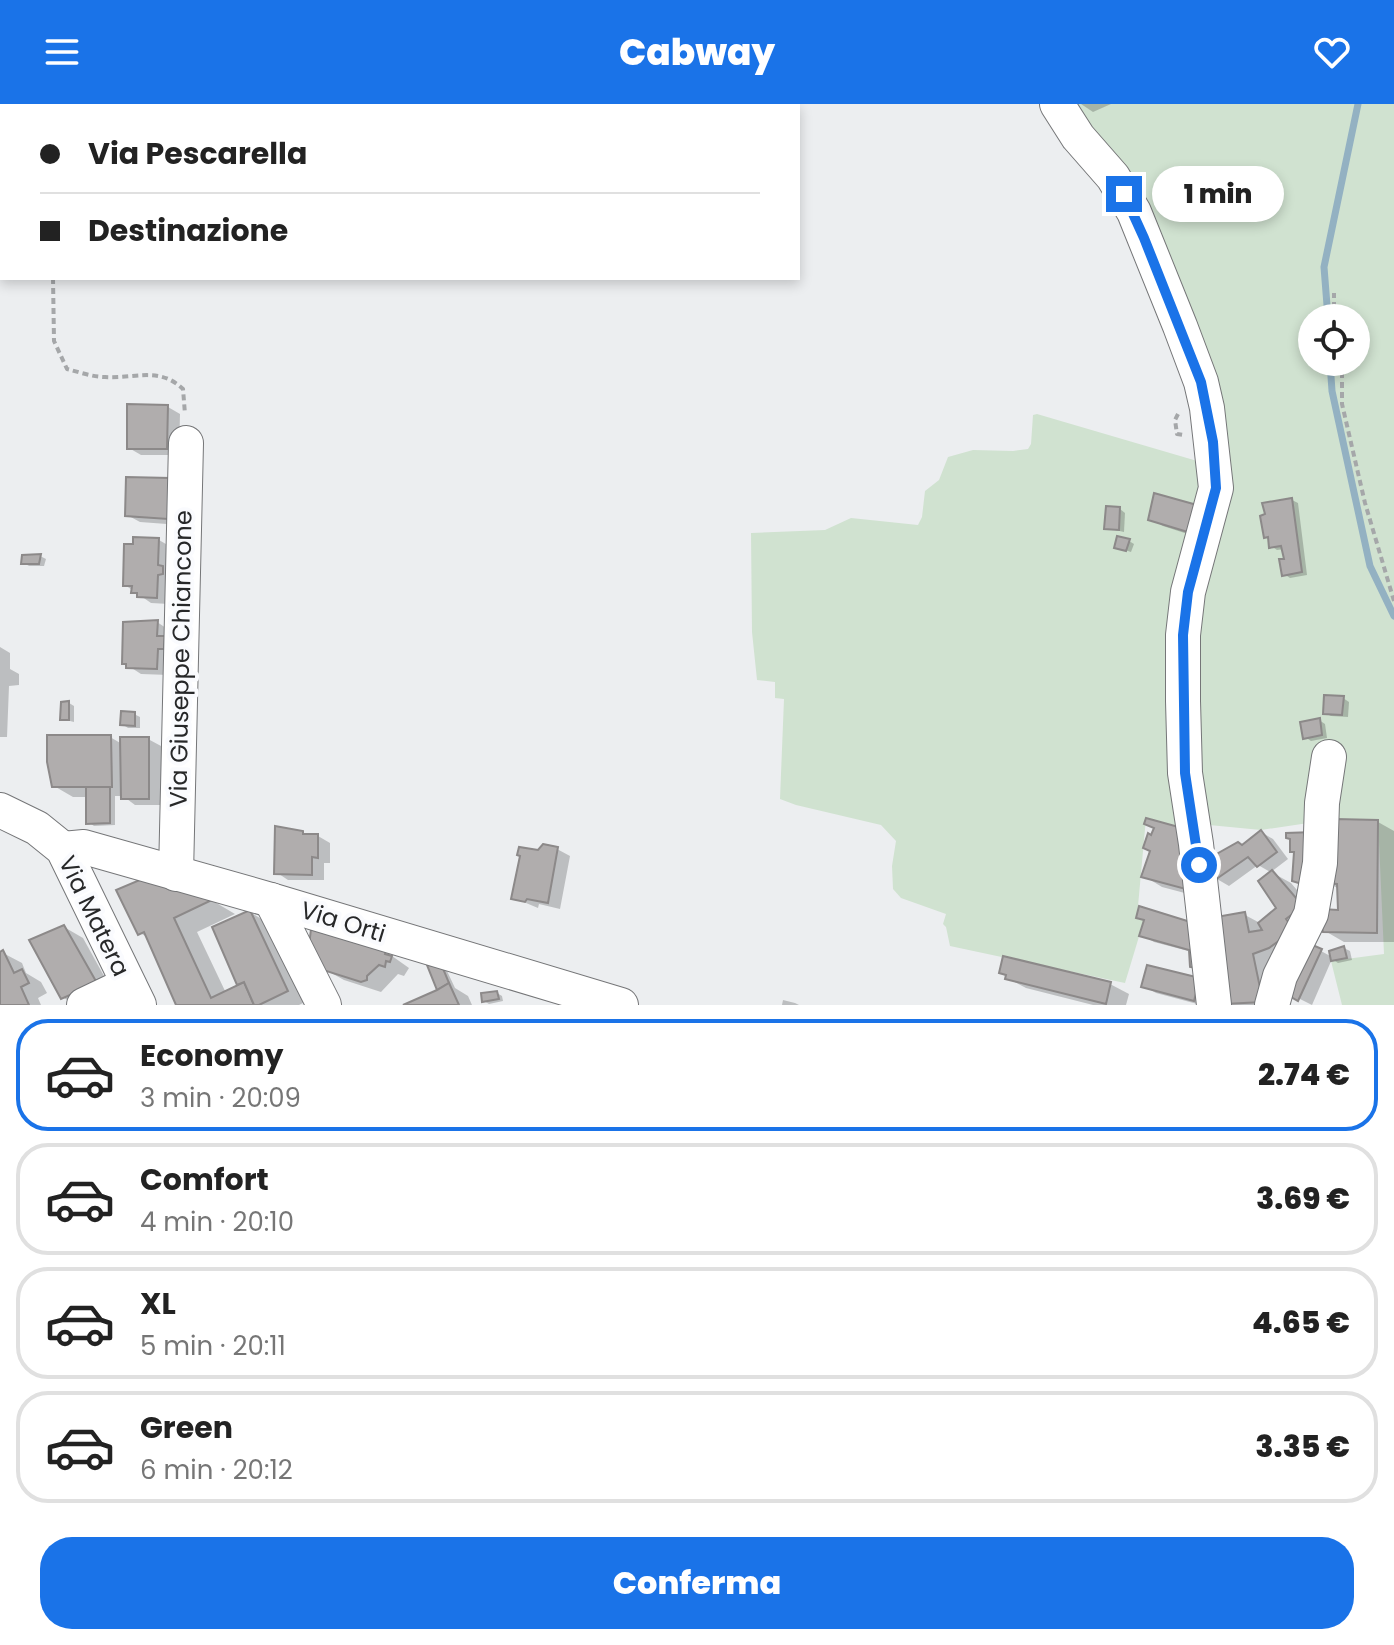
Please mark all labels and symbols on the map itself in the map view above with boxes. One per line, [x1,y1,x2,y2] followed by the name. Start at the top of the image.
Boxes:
[1152,166,1284,222] callout: 1 min
[1106,176,1142,212] route end
[161,510,200,808] street label: Via Giuseppe Chiancone
[1181,847,1217,883] route start
[51,850,138,982] street label: Via Matera
[297,893,390,950] street label: Via Orti

